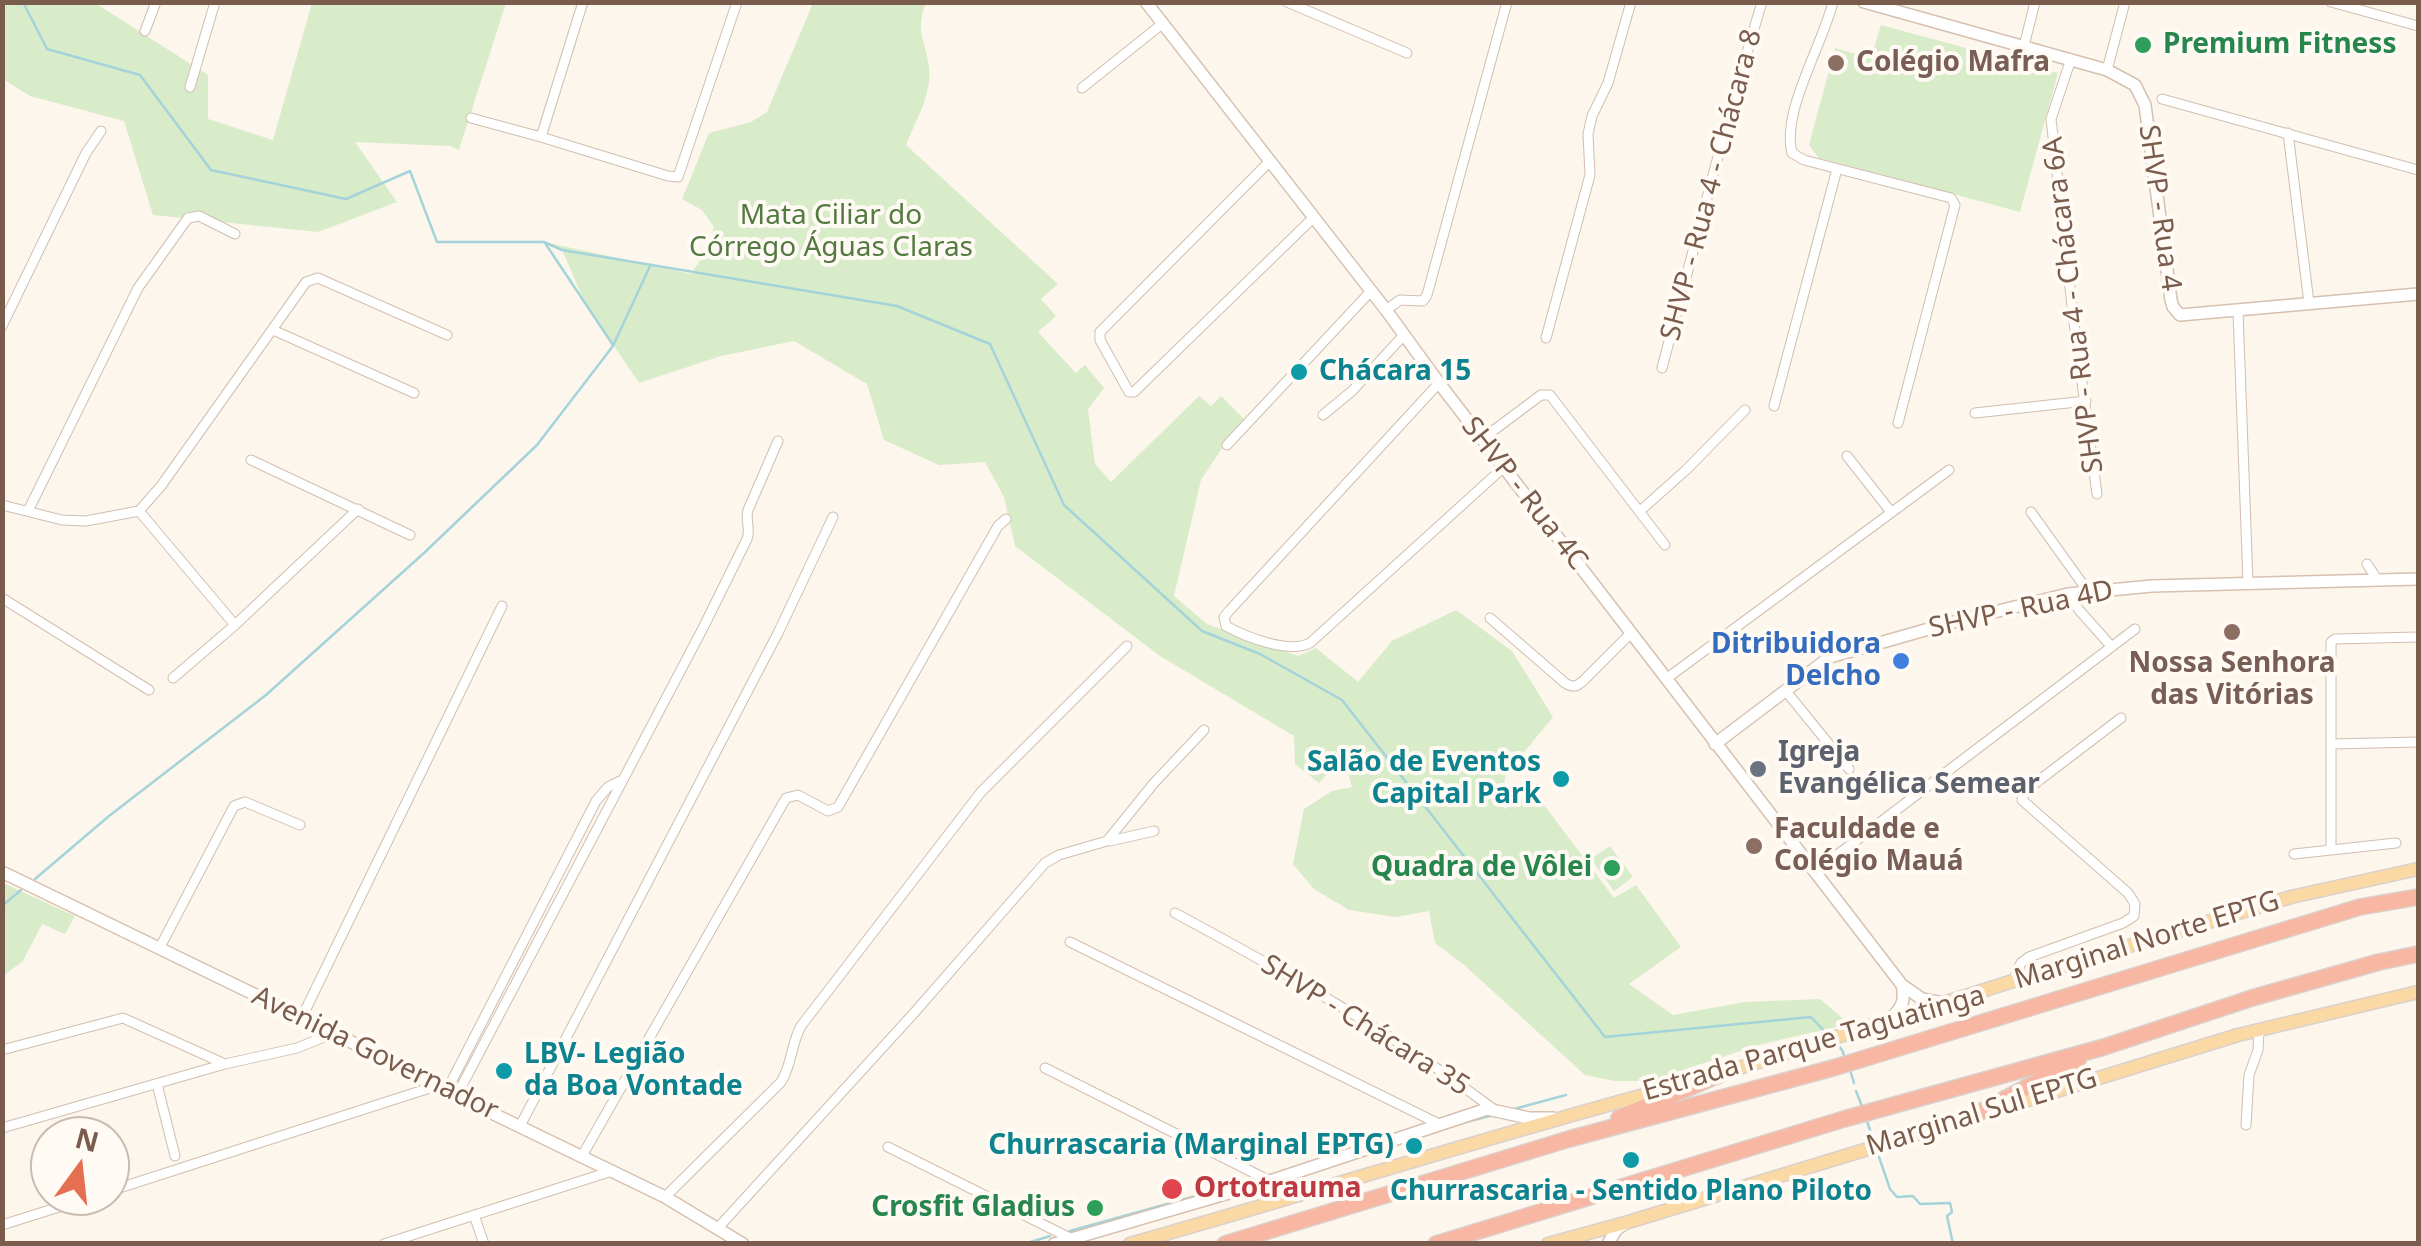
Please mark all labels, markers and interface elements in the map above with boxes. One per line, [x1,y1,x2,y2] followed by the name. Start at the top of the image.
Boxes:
[1654,26,1770,344] street label: SHVP - Rua 4 - Chácara 8
[2163,28,2396,62] place label: Premium Fitness
[2132,34,2154,56] marker: Premium Fitness
[1856,46,2050,80] place label: Colégio Mafra
[1825,52,1847,74] marker: Colégio Mafra
[2131,123,2187,293] street label: SHVP - Rua 4
[2037,135,2111,475] street label: SHVP - Rua 4 - Chácara 6A
[689,199,973,265] park label: Mata Ciliar do Córrego Águas Claras
[1319,355,1471,389] place label: Chácara 15
[1288,361,1310,383] marker: Chácara 15
[1454,411,1594,577] street label: SHVP - Rua 4C
[1926,574,2116,646] street label: SHVP - Rua 4D
[2221,621,2243,643] marker: Nossa Senhora das Vitórias
[1711,628,1881,694] place label: Ditribuidora Delcho
[2128,647,2336,713] place label: Nossa Senhora das Vitórias
[1890,650,1912,672] marker: Ditribuidora Delcho
[1778,736,2040,802] place label: Igreja Evangélica Semear
[1307,746,1541,812] place label: Salão de Eventos Capital Park
[1747,758,1769,780] marker: Igreja Evangélica Semear
[1550,768,1572,790] marker: Salão de Eventos Capital Park
[1774,813,1964,879] place label: Faculdade e Colégio Mauá
[1743,835,1765,857] marker: Faculdade e Colégio Mauá
[1371,851,1592,885] place label: Quadra de Vôlei
[1601,857,1623,879] marker: Quadra de Vôlei
[2010,885,2284,997] street label: Marginal Norte EPTG
[1255,948,1475,1104] street label: SHVP - Chácara 35
[1639,979,1989,1109] street label: Estrada Parque Taguatinga
[246,980,504,1128] street label: Avenida Governador
[524,1038,743,1104] place label: LBV- Legião da Boa Vontade
[493,1060,515,1082] marker: LBV- Legião da Boa Vontade
[1863,1062,2101,1164] street label: Marginal Sul EPTG
[30,1116,130,1216] north arrow
[71,1118,103,1160] text: N
[988,1129,1394,1163] place label: Churrascaria (Marginal EPTG)
[1403,1135,1425,1157] marker: Churrascaria (Marginal EPTG)
[1620,1149,1642,1171] marker: Churrascaria - Sentido Plano Piloto
[1194,1172,1361,1206] place label: Ortotrauma
[1390,1175,1872,1209] place label: Churrascaria - Sentido Plano Piloto
[1159,1176,1185,1202] marker: Ortotrauma
[871,1191,1075,1225] place label: Crosfit Gladius
[1084,1197,1106,1219] marker: Crosfit Gladius

